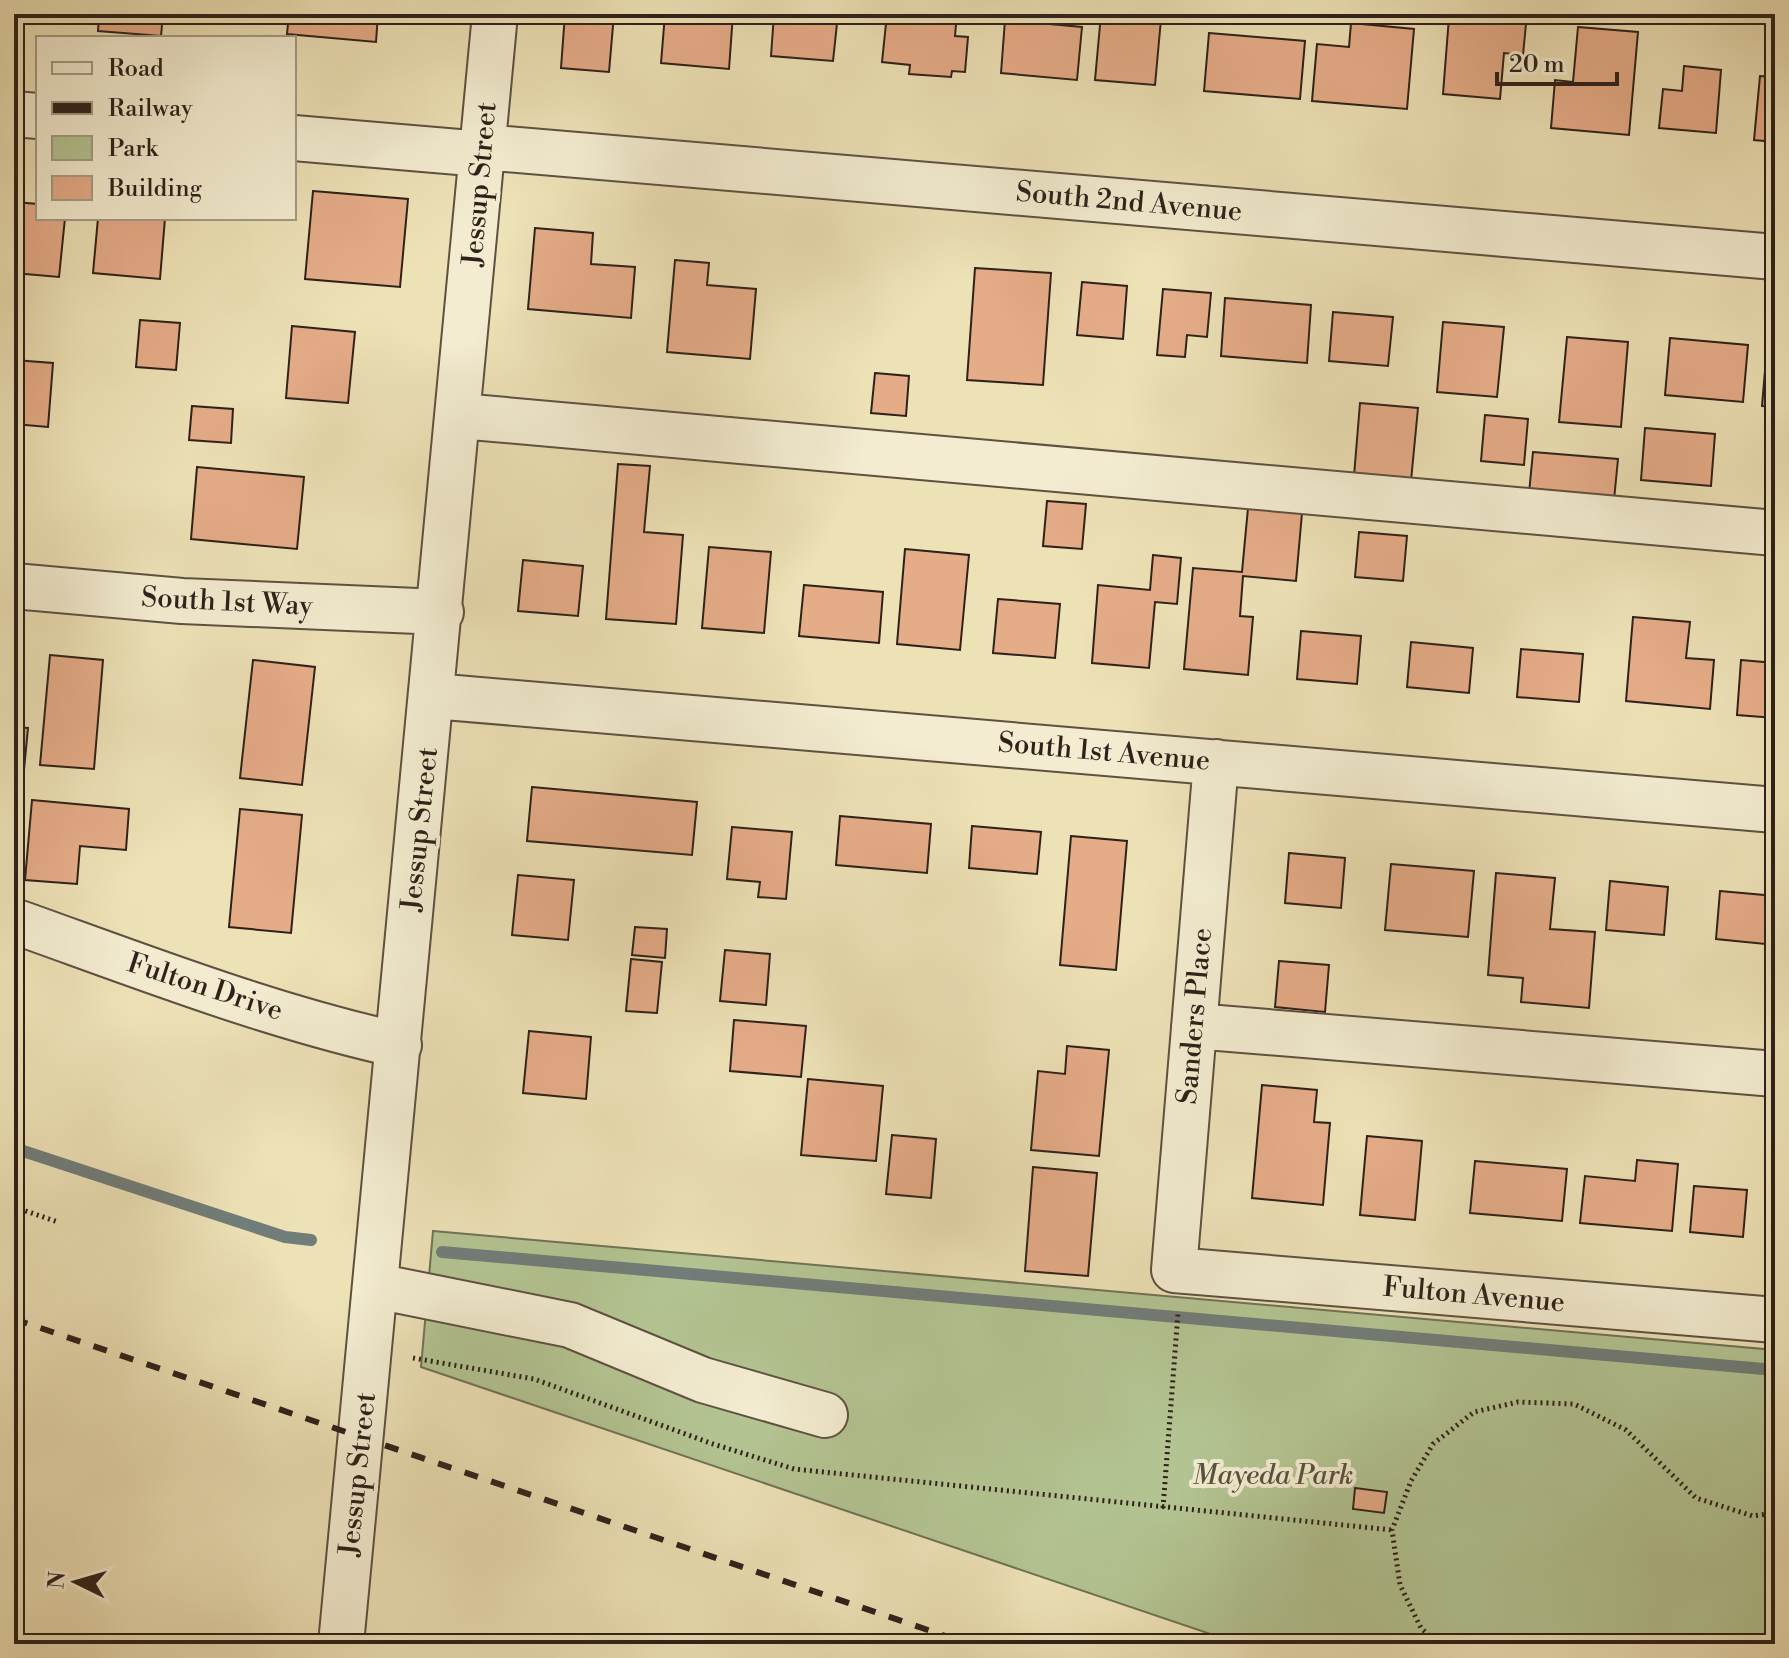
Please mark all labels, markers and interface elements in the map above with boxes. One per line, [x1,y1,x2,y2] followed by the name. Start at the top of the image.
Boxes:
[36,36,296,220] legend
[1497,36,1617,86] scale bar
[1509,50,1565,80] text: 20 m
[108,54,164,84] text: Road
[108,94,193,124] text: Railway
[455,100,505,269] street label: Jessup Street
[108,134,159,164] text: Park
[107,174,202,204] text: Building
[1014,175,1244,229] street label: South 2nd Avenue
[140,580,314,624] street label: South 1st Way
[996,725,1212,779] street label: South 1st Avenue
[394,745,446,914] street label: Jessup Street
[1170,926,1220,1106] street label: Sanders Place
[123,945,287,1029] street label: Fulton Drive
[1382,1270,1566,1320] street label: Fulton Avenue
[332,1390,384,1559] street label: Jessup Street
[1193,1458,1353,1493] park label: Mayeda Park
[36,1542,116,1622] north arrow
[43,1570,72,1590] text: N

